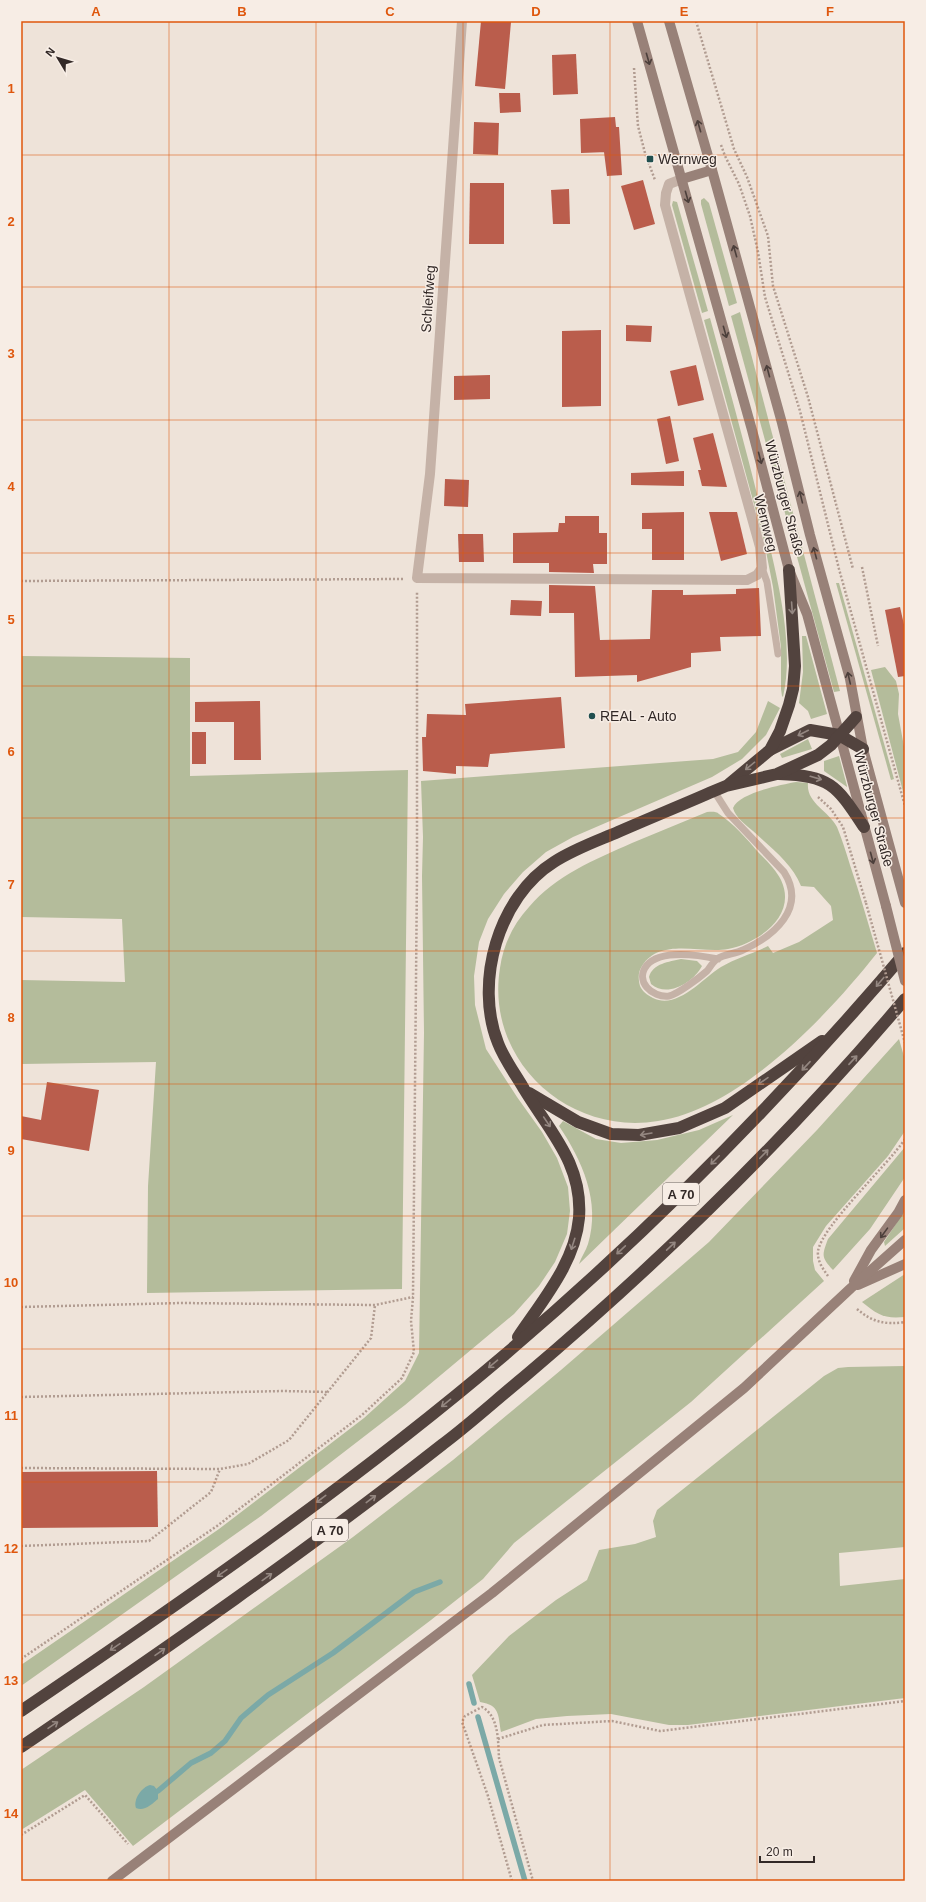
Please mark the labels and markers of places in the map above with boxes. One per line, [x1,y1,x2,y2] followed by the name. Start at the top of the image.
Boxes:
[658,151,717,167] place label: Wernweg
[645,154,655,164] marker: Wernweg
[600,708,677,724] place label: REAL - Auto
[587,711,597,721] marker: REAL - Auto

